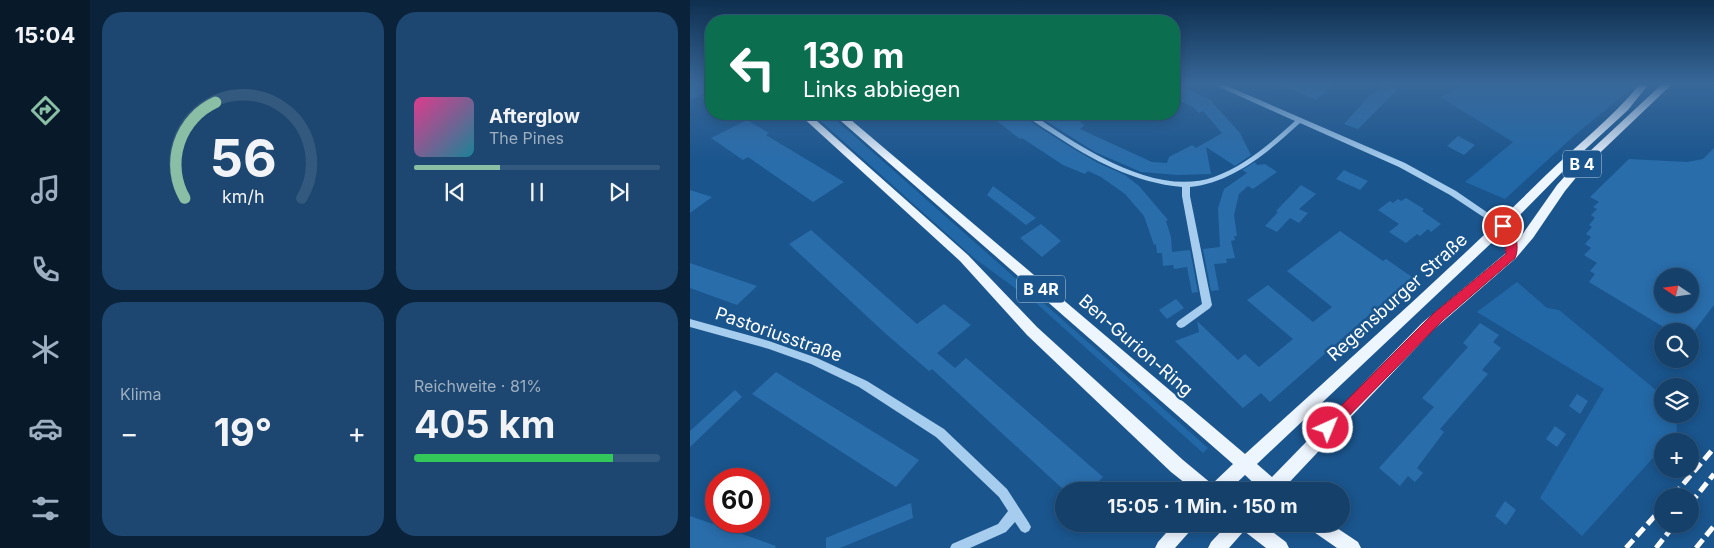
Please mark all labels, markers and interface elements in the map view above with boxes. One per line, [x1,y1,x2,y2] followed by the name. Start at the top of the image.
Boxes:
[15,22,75,48] text: 15:04
[803,34,905,76] text: 130 m
[720,35,785,100] icon: left
[803,76,960,102] text: Links abbiegen
[28,93,63,128] icon: directions
[489,105,580,128] text: Afterglow
[209,127,277,190] text: 56
[489,128,564,148] text: The Pines
[1563,150,1601,178] road number: B 4
[28,172,63,207] icon: music
[441,178,469,206] icon: previous
[523,178,551,206] icon: pause
[605,178,633,206] icon: next
[222,186,264,207] text: km/h
[1482,205,1524,247] pin
[1489,212,1517,240] icon: arrive
[1323,229,1471,365] street label: Regensburger Straße
[28,252,63,287] icon: phone
[1654,268,1699,312] north arrow
[1654,268,1699,533] map controls
[1017,276,1065,302] road number: B 4R
[1075,290,1197,400] street label: Ben-Gurion-Ring
[713,302,845,366] street label: Pastoriusstraße
[1654,323,1699,368] button: search
[28,332,63,367] icon: climate
[414,376,542,396] text: Reichweite · 81%
[1654,378,1699,423] button: layers
[120,384,162,404] text: Klima
[414,401,555,447] text: 405 km
[1301,401,1353,453] position arrow
[214,409,272,455] text: 19°
[28,411,63,446] icon: car
[120,416,139,450] text: −
[347,416,366,450] text: +
[1654,433,1699,478] button: +
[705,468,770,533] speed limit sign: 60
[1654,488,1699,533] button: −
[28,491,63,526] icon: filters
[1107,495,1298,518] text: 15:05 · 1 Min. · 150 m

